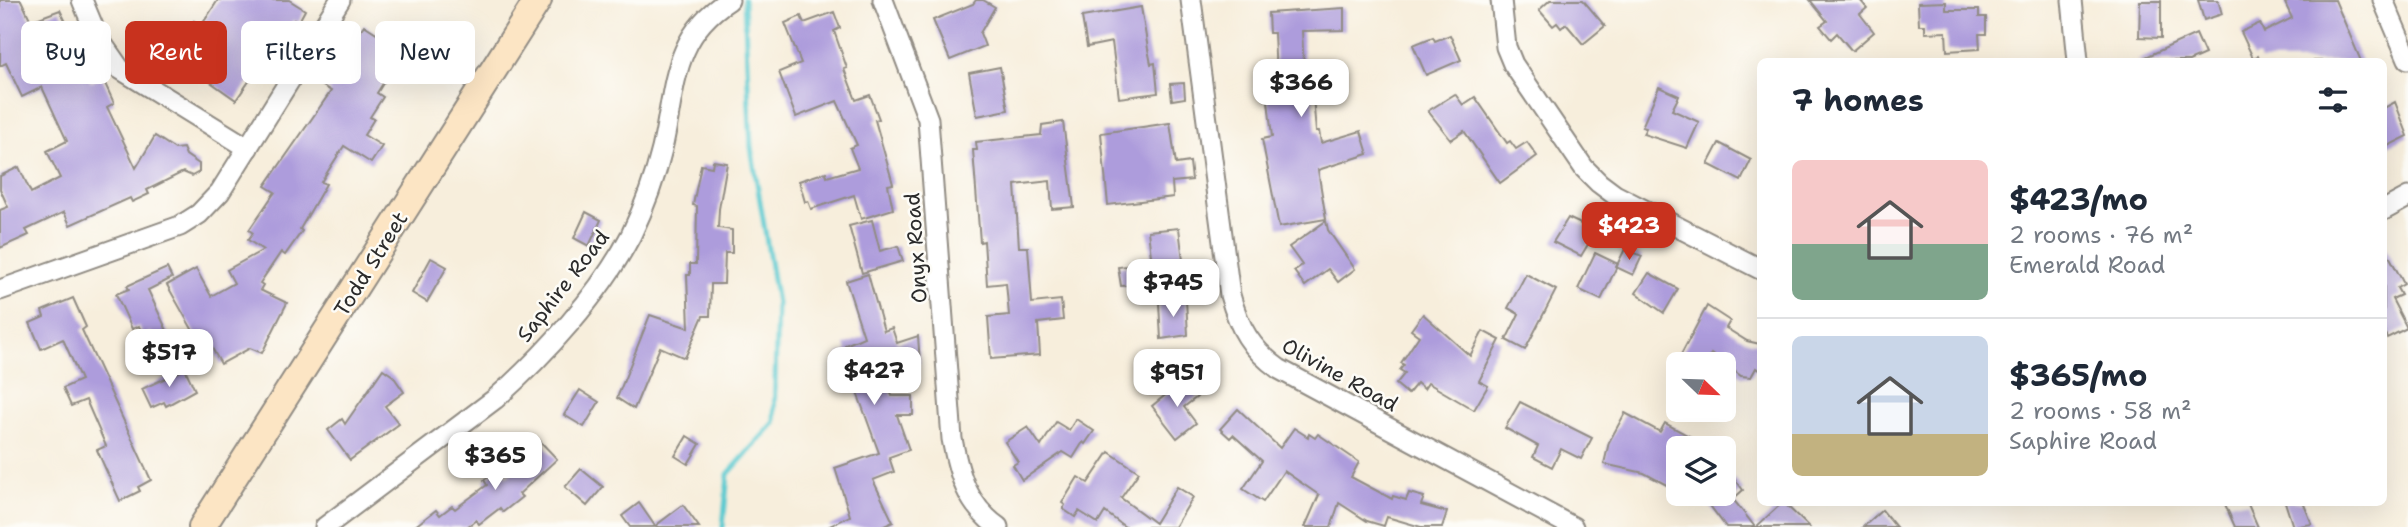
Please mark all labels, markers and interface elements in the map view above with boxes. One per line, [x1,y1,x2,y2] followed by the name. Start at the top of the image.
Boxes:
[21,21,111,84] chip: Buy
[125,21,227,84] chip: Rent
[241,21,361,84] chip: Filters
[375,21,475,84] chip: New
[1260,60,1342,119] pin: $366
[1269,67,1333,97] text: $366
[1792,80,1924,121] text: 7 homes
[2314,81,2352,119] icon: filters
[2009,179,2148,220] text: $423/mo
[1848,188,1932,272] icon: home
[898,192,934,304] street label: Onyx Road
[1588,202,1670,262] pin: $423
[328,206,414,322] street label: Todd Street
[1598,210,1660,240] text: $423
[2009,220,2193,250] text: 2 rooms · 76 m²
[510,224,616,348] street label: Saphire Road
[2009,250,2165,280] text: Emerald Road
[1132,260,1214,319] pin: $745
[1143,267,1203,297] text: $745
[128,330,210,389] pin: $517
[1277,332,1403,418] street label: Olivine Road
[141,337,197,367] text: $517
[833,348,915,407] pin: $427
[1136,350,1218,409] pin: $951
[1666,352,1736,422] north arrow
[1666,352,1736,506] map controls
[843,355,905,385] text: $427
[2009,355,2147,396] text: $365/mo
[1149,357,1205,387] text: $951
[1848,364,1932,448] icon: home
[2009,396,2192,426] text: 2 rooms · 58 m²
[2009,426,2157,456] text: Saphire Road
[454,433,536,492] pin: $365
[1666,436,1736,506] button: layers
[464,440,526,470] text: $365

